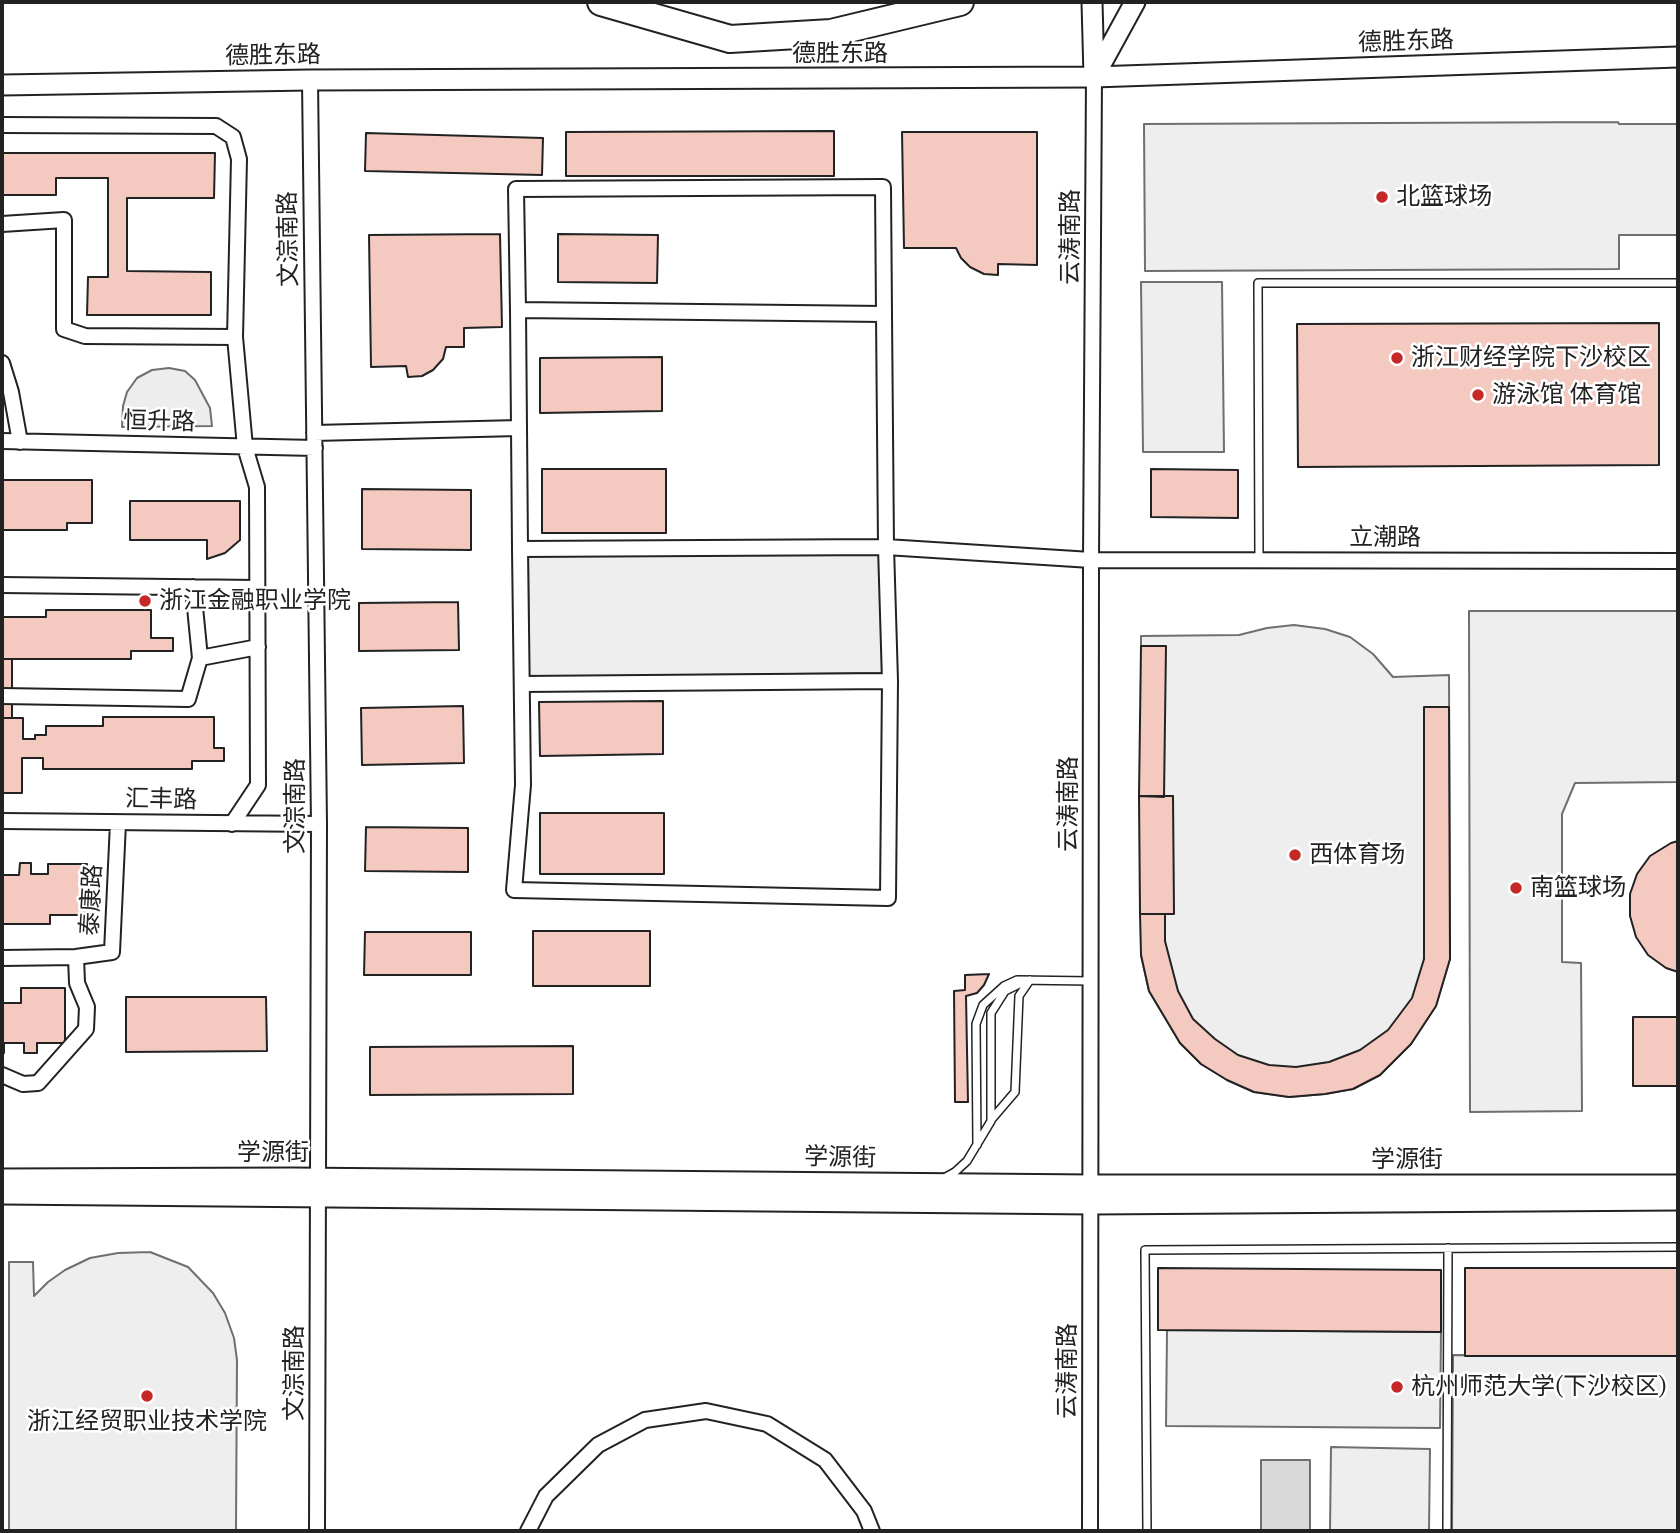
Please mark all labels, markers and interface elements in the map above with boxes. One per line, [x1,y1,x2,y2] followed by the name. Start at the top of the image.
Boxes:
[1358,26,1454,58] street label: 德胜东路
[792,40,888,68] street label: 德胜东路
[225,41,321,71] street label: 德胜东路
[1396,183,1492,211] place label: 北篮球场
[1057,189,1085,285] street label: 云涛南路
[1374,189,1390,205] marker: 北篮球场
[274,191,304,287] street label: 文淙南路
[1411,344,1651,372] place label: 浙江财经学院下沙校区
[1389,350,1405,366] marker: 浙江财经学院下沙校区
[1492,381,1642,409] place label: 游泳馆 体育馆
[1470,387,1486,403] marker: 游泳馆 体育馆
[123,407,195,437] street label: 恒升路
[1349,524,1421,552] street label: 立潮路
[159,587,351,615] place label: 浙江金融职业学院
[137,593,153,609] marker: 浙江金融职业学院
[1055,756,1083,852] street label: 云涛南路
[282,758,310,854] street label: 文淙南路
[125,785,197,815] street label: 汇丰路
[1309,841,1405,869] place label: 西体育场
[1287,847,1303,863] marker: 西体育场
[76,863,108,937] street label: 泰康路
[1530,874,1626,902] place label: 南篮球场
[1508,880,1524,896] marker: 南篮球场
[237,1139,309,1167] street label: 学源街
[804,1143,876,1173] street label: 学源街
[1371,1146,1443,1174] street label: 学源街
[1054,1323,1082,1419] street label: 云涛南路
[281,1325,309,1421] street label: 文淙南路
[1411,1373,1667,1401] place label: 杭州师范大学(下沙校区)
[1389,1379,1405,1395] marker: 杭州师范大学(下沙校区)
[139,1388,155,1404] marker: 浙江经贸职业技术学院
[27,1408,267,1436] place label: 浙江经贸职业技术学院

